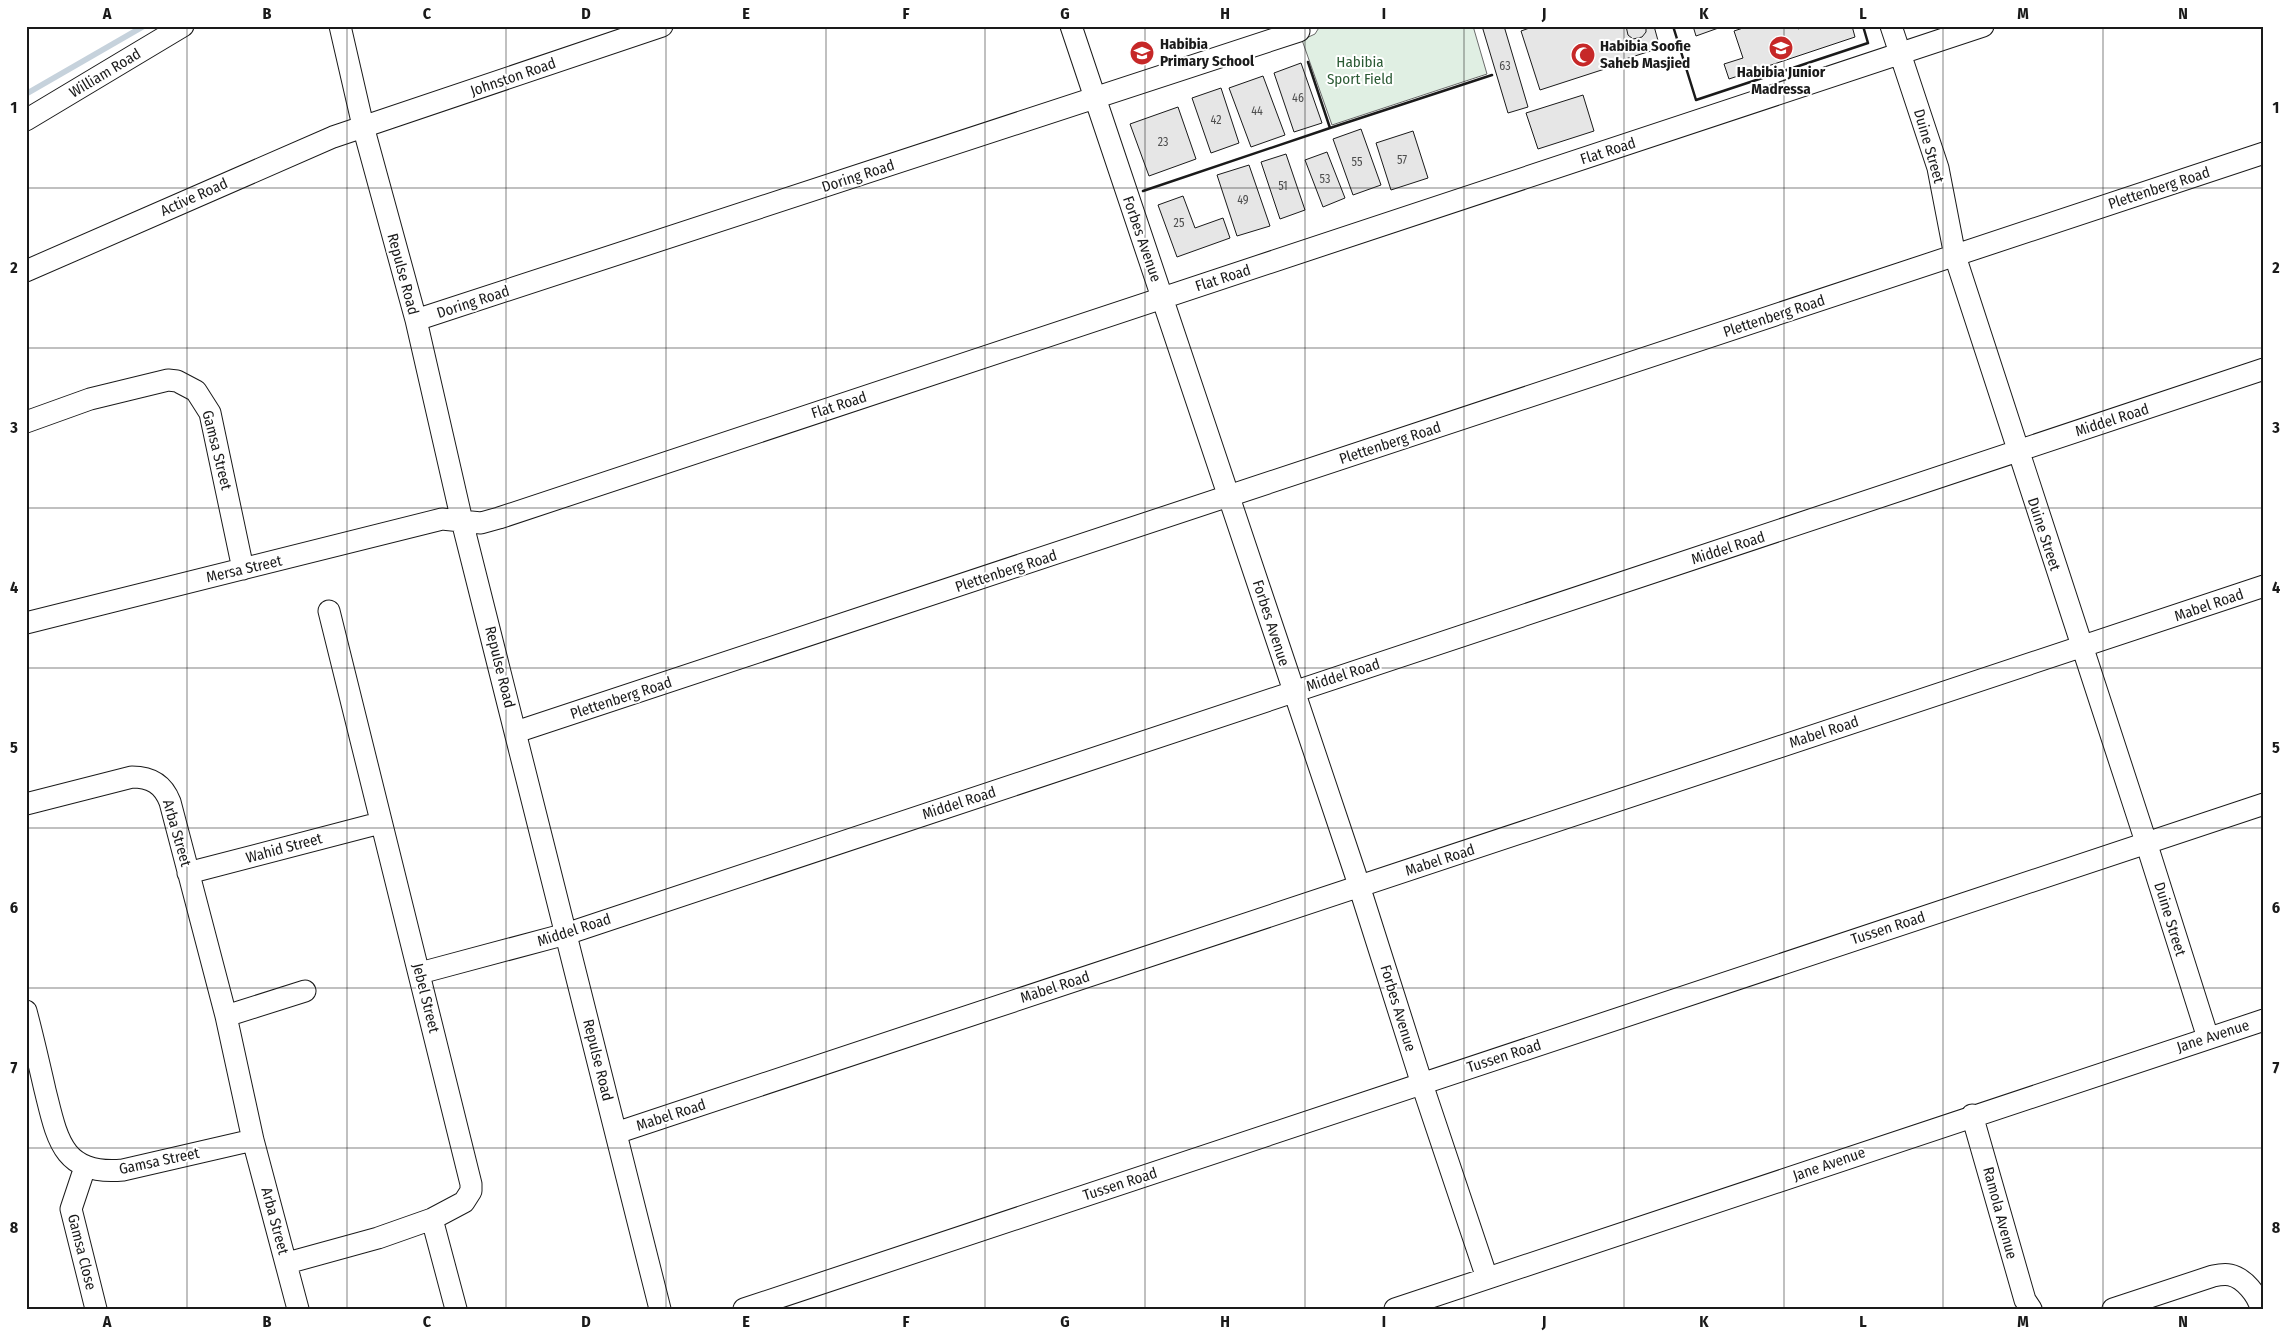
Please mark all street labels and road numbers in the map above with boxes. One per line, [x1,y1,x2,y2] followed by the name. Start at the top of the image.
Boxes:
[66,45,144,101] street label: William Road
[468,54,558,100] street label: Johnston Road
[1910,107,1948,185] street label: Duine Street
[1578,134,1638,168] street label: Flat Road
[819,156,897,196] street label: Doring Road
[2106,163,2212,213] street label: Plettenberg Road
[158,174,230,220] street label: Active Road
[1119,194,1165,284] street label: Forbes Avenue
[383,231,423,317] street label: Repulse Road
[1193,261,1253,295] street label: Flat Road
[434,282,512,322] street label: Doring Road
[1721,291,1827,341] street label: Plettenberg Road
[809,388,869,422] street label: Flat Road
[2073,400,2151,440] street label: Middel Road
[198,408,236,492] street label: Gamsa Street
[1337,418,1443,468] street label: Plettenberg Road
[2024,495,2064,573] street label: Duine Street
[1689,528,1767,568] street label: Middel Road
[953,546,1059,596] street label: Plettenberg Road
[204,552,284,586] street label: Mersa Street
[1249,578,1293,668] street label: Forbes Avenue
[2172,585,2246,625] street label: Mabel Road
[481,624,519,710] street label: Repulse Road
[1304,655,1382,695] street label: Middel Road
[568,673,674,723] street label: Plettenberg Road
[1787,712,1861,752] street label: Mabel Road
[920,783,998,823] street label: Middel Road
[159,797,195,869] street label: Arba Street
[244,829,324,867] street label: Wahid Street
[1403,840,1477,880] street label: Mabel Road
[2150,880,2190,958] street label: Duine Street
[1849,908,1927,948] street label: Tussen Road
[535,910,613,950] street label: Middel Road
[409,961,443,1035] street label: Jebel Street
[1376,963,1420,1053] street label: Forbes Avenue
[1018,967,1092,1007] street label: Mabel Road
[2174,1016,2252,1056] street label: Jane Avenue
[579,1017,617,1103] street label: Repulse Road
[1465,1036,1543,1076] street label: Tussen Road
[634,1095,708,1135] street label: Mabel Road
[1790,1143,1868,1185] street label: Jane Avenue
[117,1144,201,1178] street label: Gamsa Street
[1081,1164,1159,1204] street label: Tussen Road
[1979,1165,2021,1261] street label: Ramola Avenue
[257,1185,293,1257] street label: Arba Street
[64,1212,100,1292] street label: Gamsa Close

